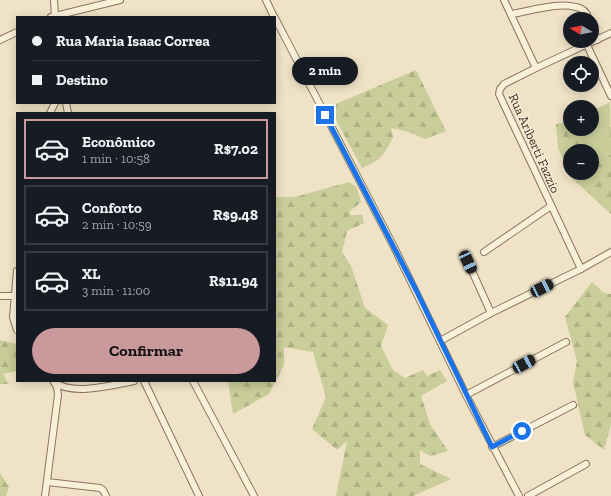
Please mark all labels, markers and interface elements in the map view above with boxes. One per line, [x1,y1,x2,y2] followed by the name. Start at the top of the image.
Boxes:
[563,12,599,48] north arrow
[563,12,599,180] map controls
[56,32,210,50] text: Rua Maria Isaac Correa
[563,56,599,92] button: locate
[292,57,358,85] callout: 2 min
[309,63,341,78] text: 2 min
[56,71,108,89] text: Destino
[506,91,563,196] street label: Rua Ariberti Fazzio
[563,100,599,136] button: +
[316,106,334,124] route end
[34,131,70,167] icon: car
[82,133,155,151] text: Econômico
[214,140,258,158] text: R$7.02
[563,144,599,180] button: −
[82,151,150,166] text: 1 min · 10:58
[34,197,70,233] icon: car
[82,199,142,217] text: Conforto
[213,206,258,224] text: R$9.48
[82,217,152,232] text: 2 min · 10:59
[457,249,479,275] car
[34,263,70,299] icon: car
[82,265,100,283] text: XL
[209,272,258,290] text: R$11.94
[529,277,555,299] car
[82,283,150,298] text: 3 min · 11:00
[32,328,260,374] button: Confirmar
[511,353,537,375] car
[513,422,531,440] route start

